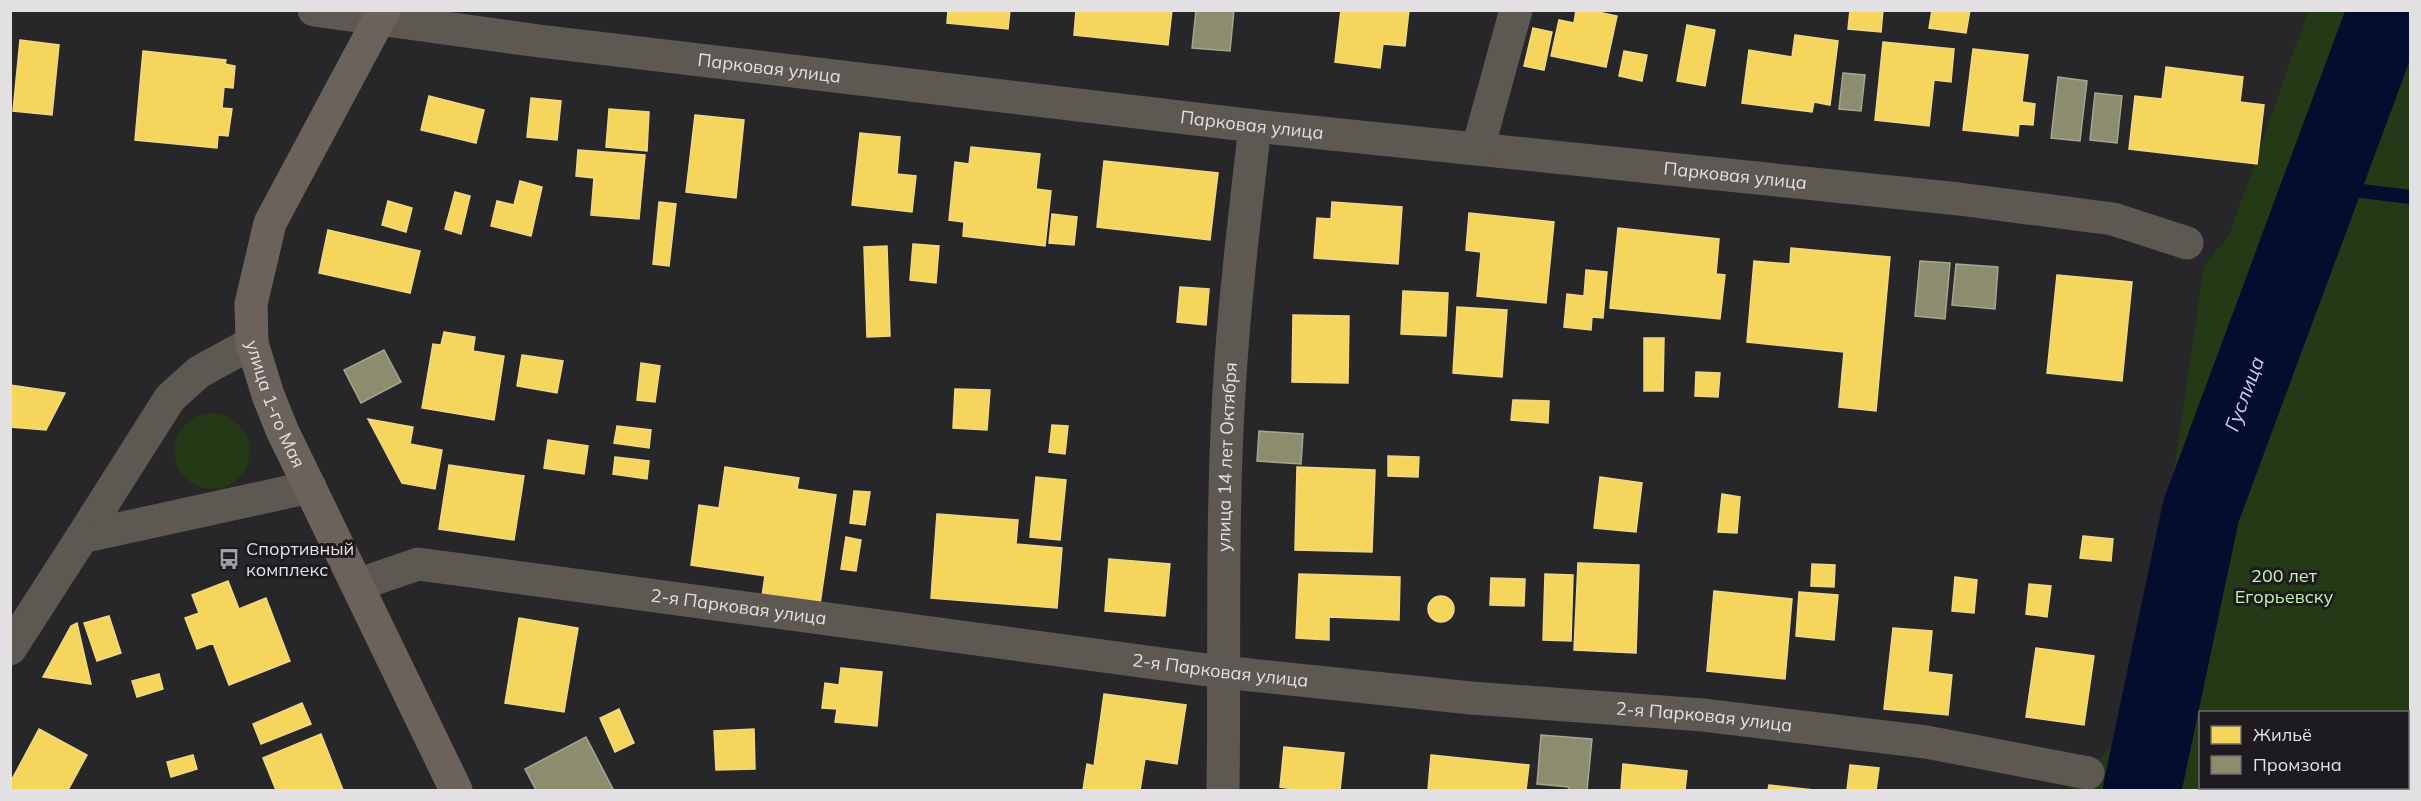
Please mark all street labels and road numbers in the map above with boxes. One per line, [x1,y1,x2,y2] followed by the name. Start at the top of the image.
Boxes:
[696,48,842,88] street label: Парковая улица
[1179,105,1325,144] street label: Парковая улица
[1663,156,1808,194] street label: Парковая улица
[241,337,311,471] street label: улица 1-го Мая
[1212,361,1242,552] street label: улица 14 лет Октября
[649,583,828,630] street label: 2-я Парковая улица
[1131,648,1310,692] street label: 2-я Парковая улица
[1615,697,1794,737] street label: 2-я Парковая улица

